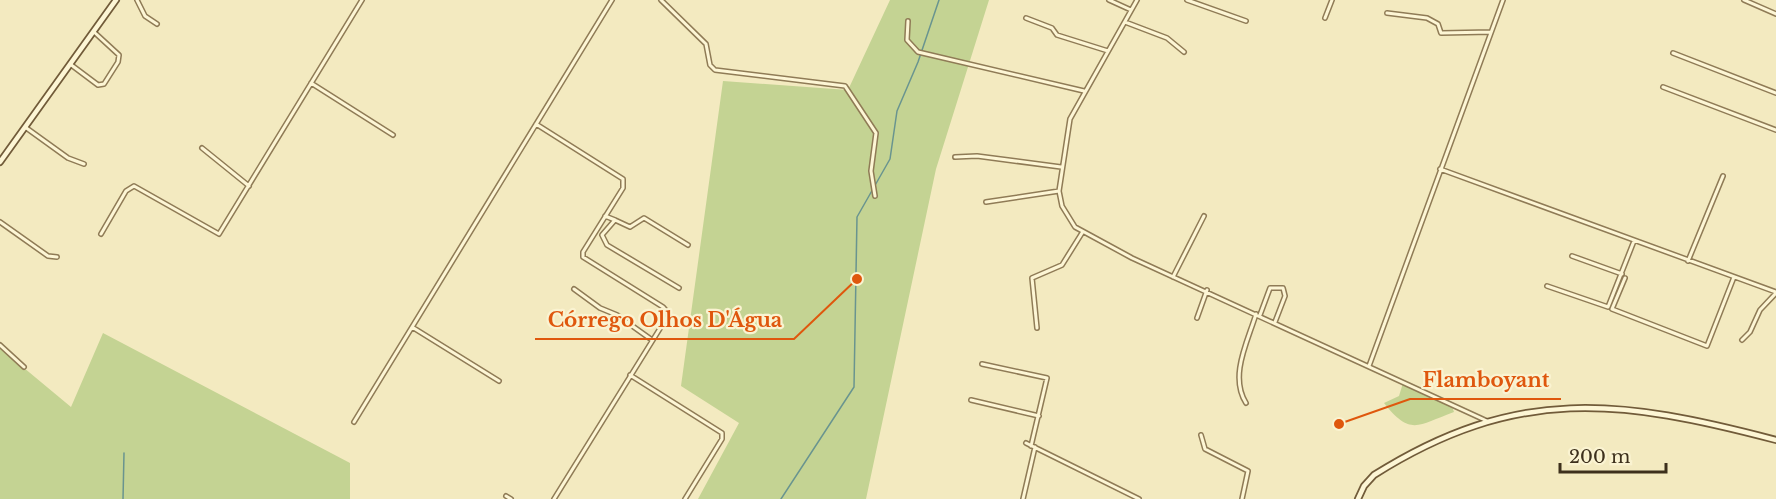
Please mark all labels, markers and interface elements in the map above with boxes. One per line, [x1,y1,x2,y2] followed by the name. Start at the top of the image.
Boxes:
[535,301,794,339] callout: Córrego Olhos D'Água
[548,307,783,332] text: Córrego Olhos D'Água
[1410,361,1561,399] callout: Flamboyant
[1423,368,1550,392] text: Flamboyant
[1560,436,1666,474] scale bar
[1569,446,1630,468] text: 200 m

